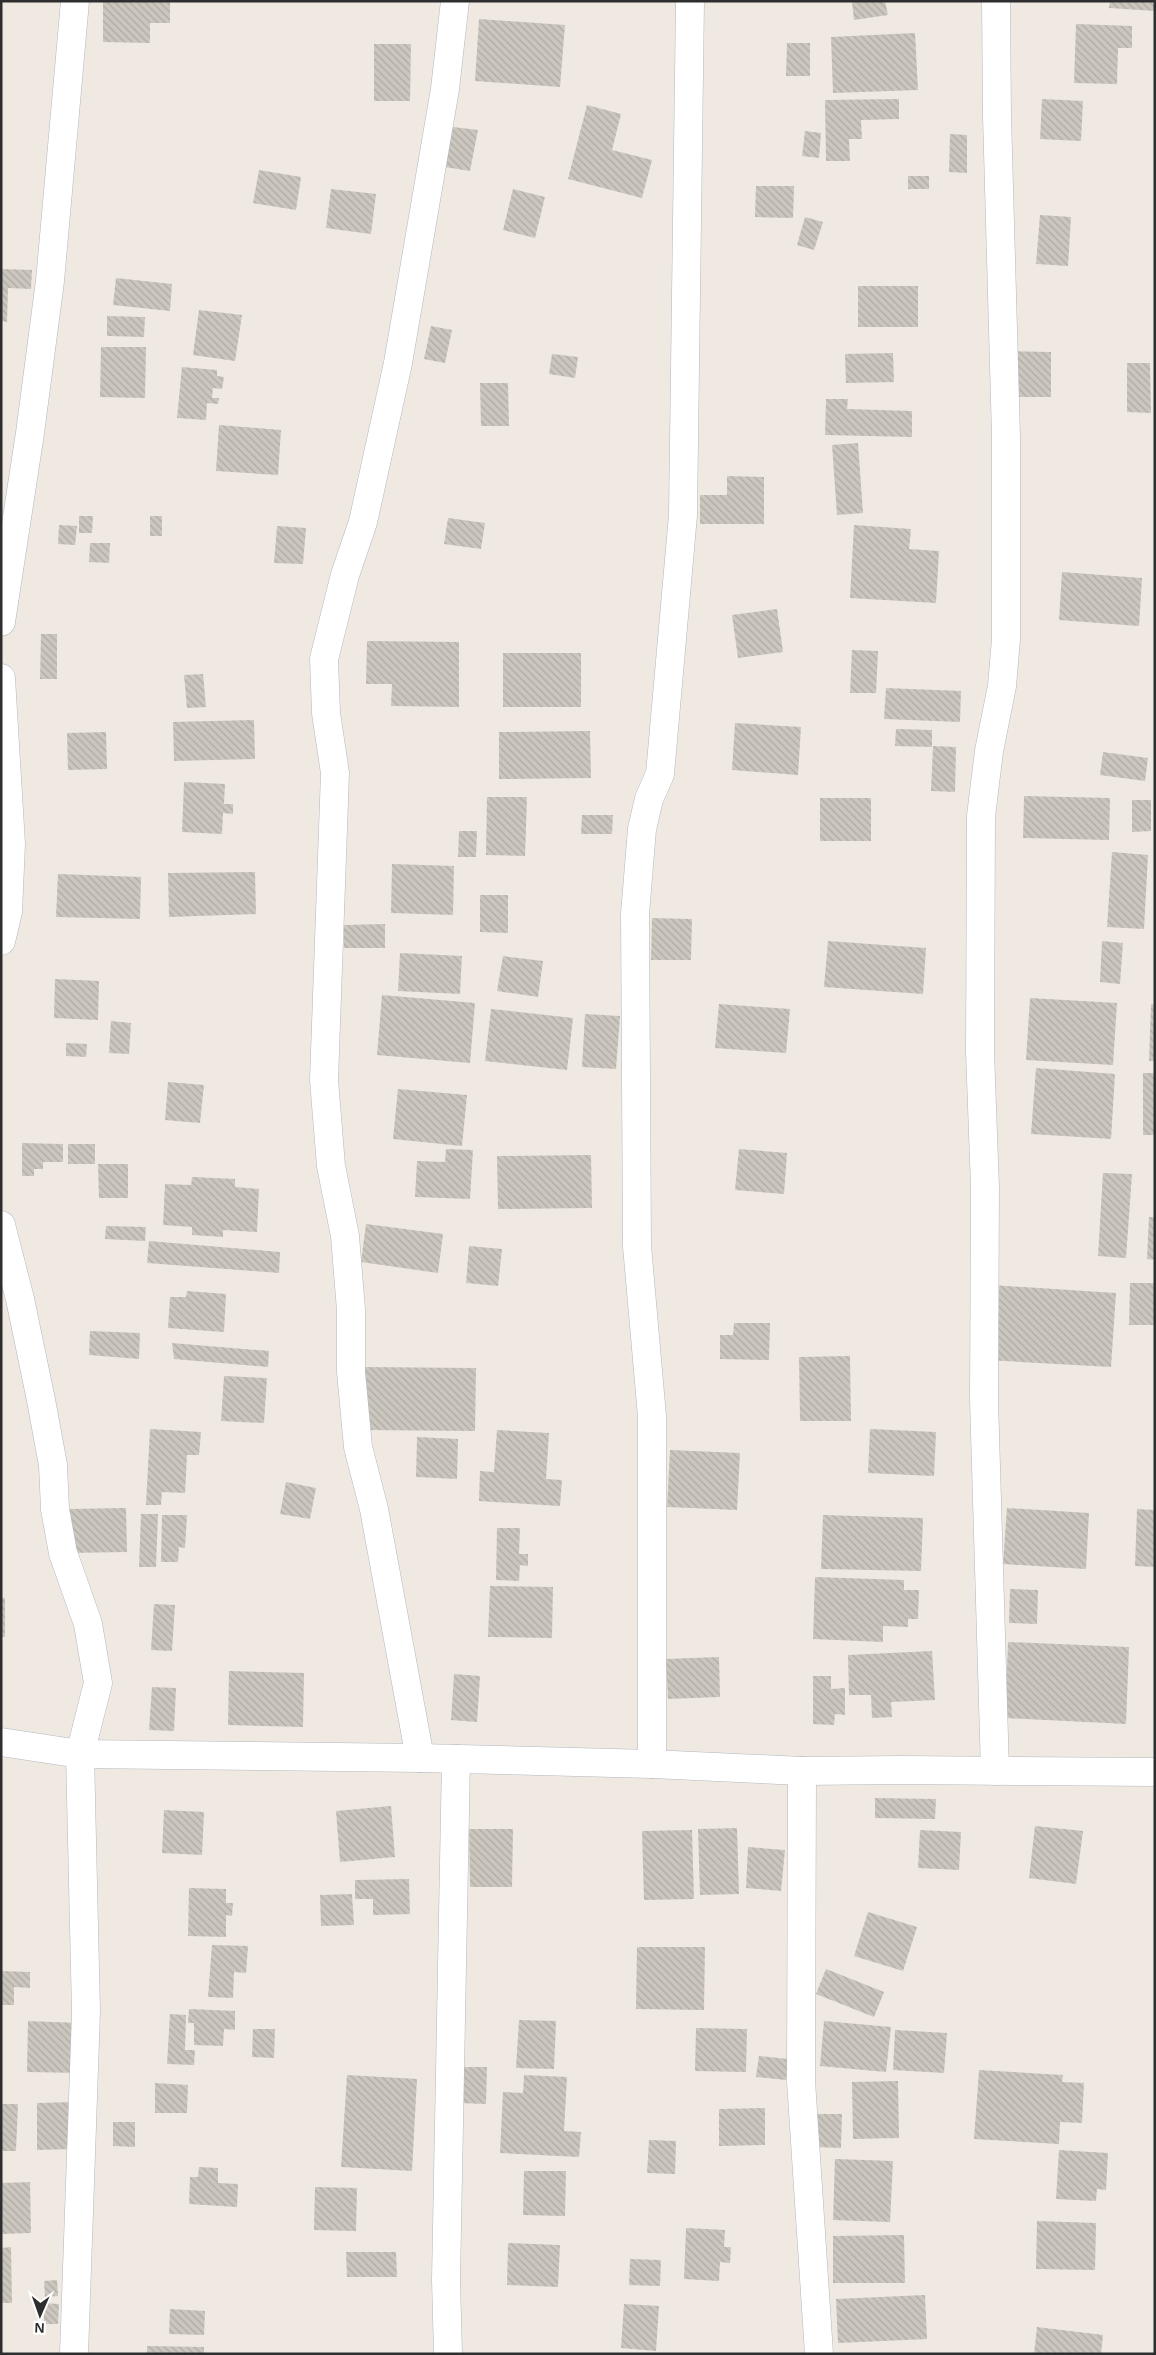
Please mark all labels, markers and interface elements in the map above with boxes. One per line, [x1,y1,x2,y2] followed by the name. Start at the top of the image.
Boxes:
[15,2290,65,2340] north arrow
[34,2320,45,2336] text: N

